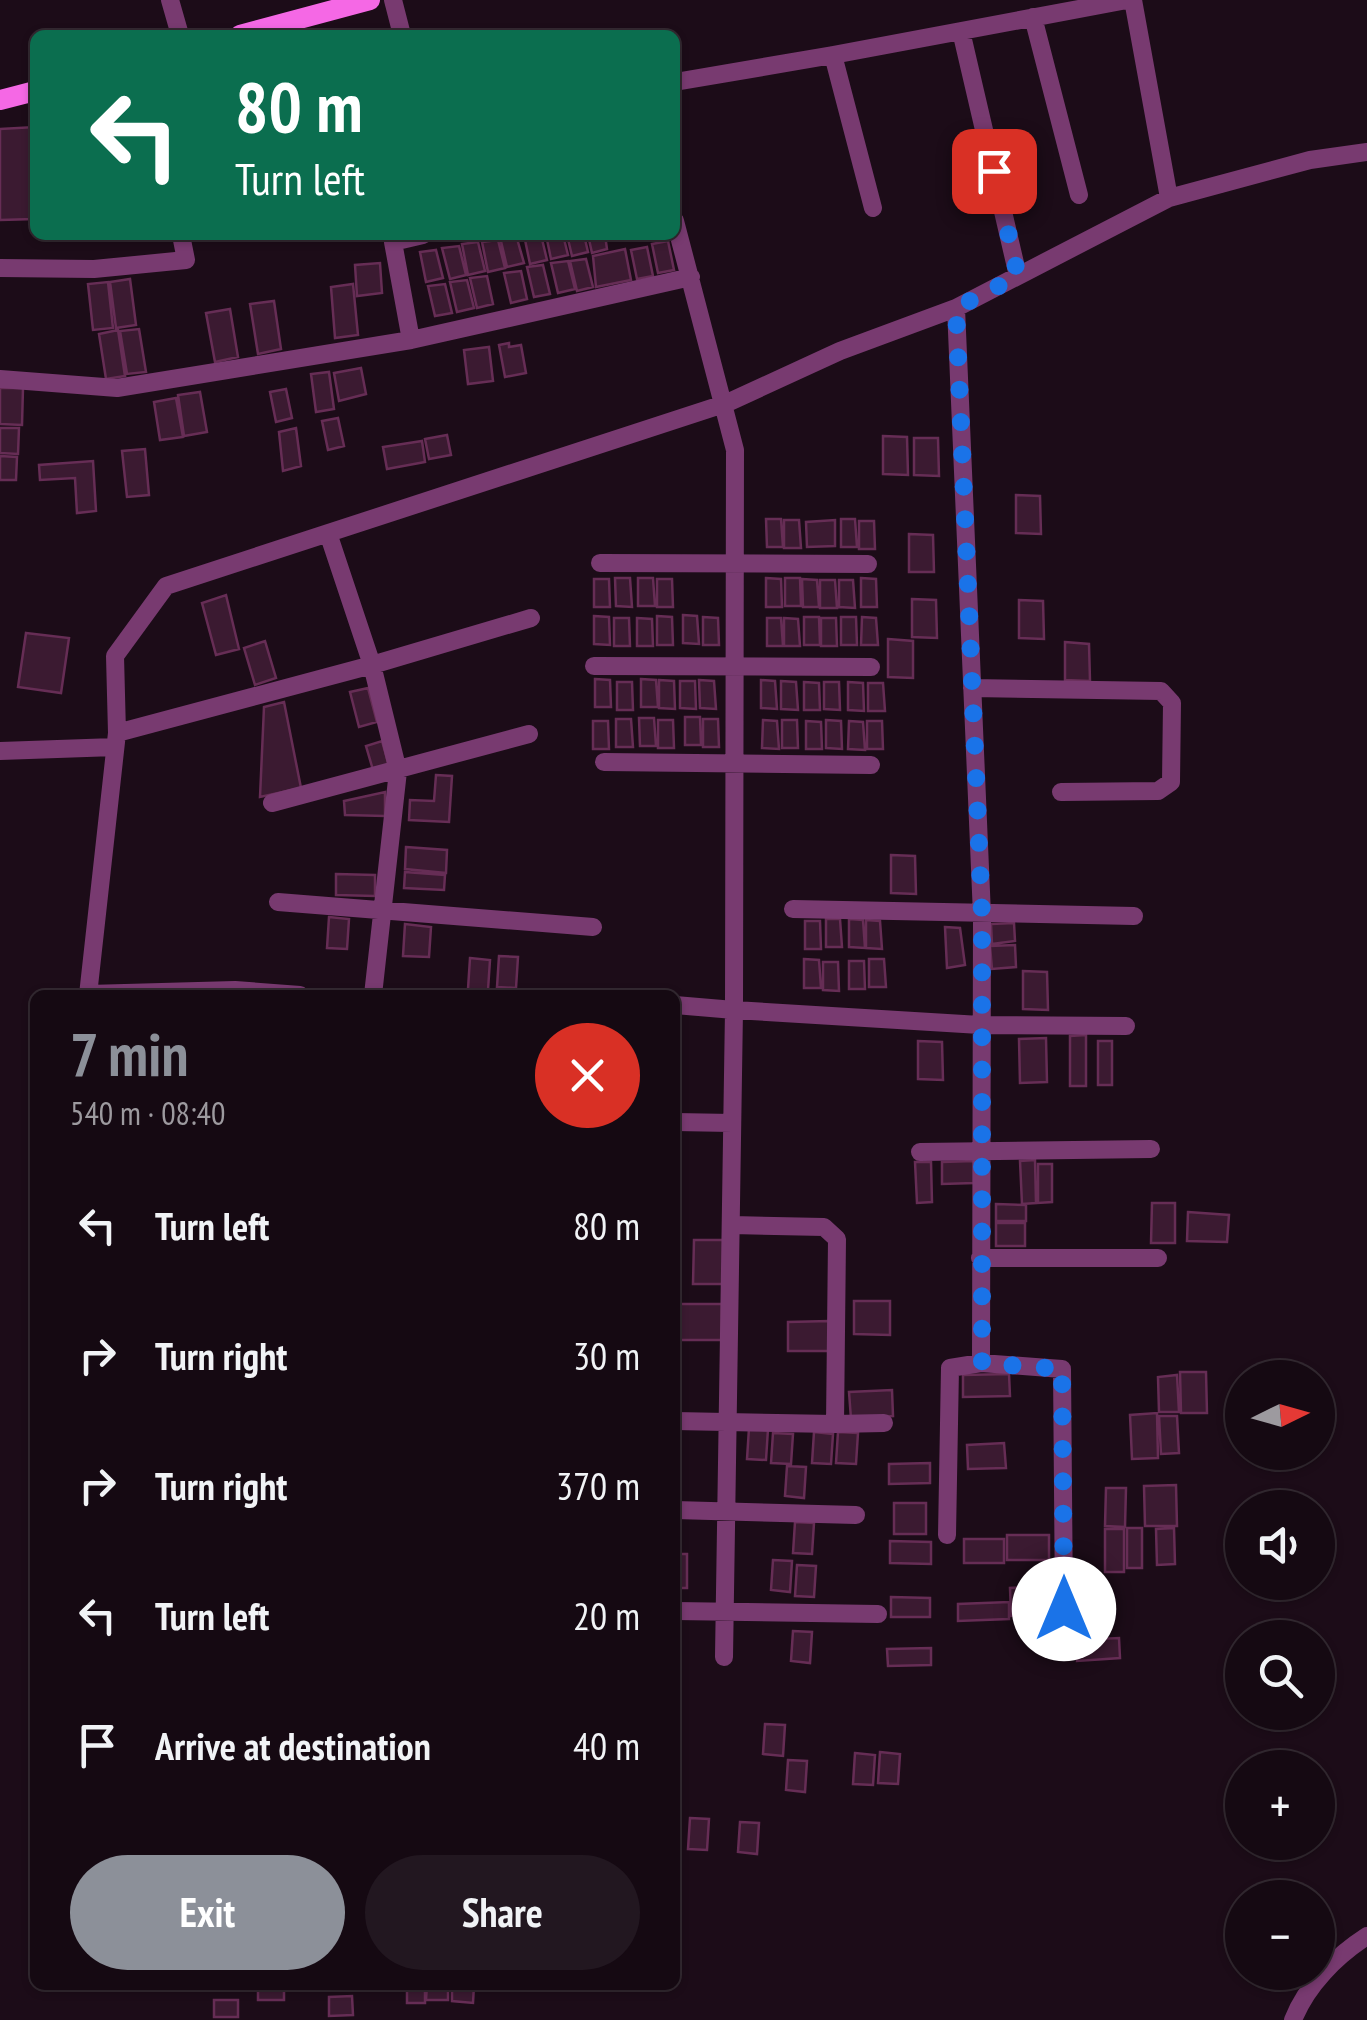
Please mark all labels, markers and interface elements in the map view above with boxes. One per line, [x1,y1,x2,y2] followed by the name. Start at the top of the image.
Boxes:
[235,61,363,151] text: 80 m
[70,70,200,200] icon: left
[952,129,1037,214] pin
[967,144,1022,199] icon: arrive
[235,149,365,207] text: Turn left
[70,1015,189,1093] text: 7 min
[535,1023,640,1128] button: close
[70,1092,225,1134] text: 540 m · 08:40
[70,1198,125,1253] icon: left
[155,1201,269,1250] text: Turn left
[573,1201,640,1250] text: 80 m
[70,1328,125,1383] icon: right
[155,1331,287,1380] text: Turn right
[573,1331,640,1380] text: 30 m
[1225,1360,1335,1470] north arrow
[1225,1360,1335,1990] map controls
[70,1458,125,1513] icon: right
[155,1461,287,1510] text: Turn right
[556,1461,640,1510] text: 370 m
[1225,1490,1335,1600] button: sound
[1012,1557,1116,1661] position arrow
[70,1588,125,1643] icon: left
[155,1591,269,1640] text: Turn left
[573,1591,640,1640] text: 20 m
[1225,1620,1335,1730] button: search
[70,1718,125,1773] icon: arrive
[155,1721,431,1770] text: Arrive at destination
[573,1721,640,1770] text: 40 m
[1225,1750,1335,1860] button: +
[70,1855,345,1970] button: Exit
[365,1855,640,1970] button: Share
[1225,1880,1335,1990] button: −

